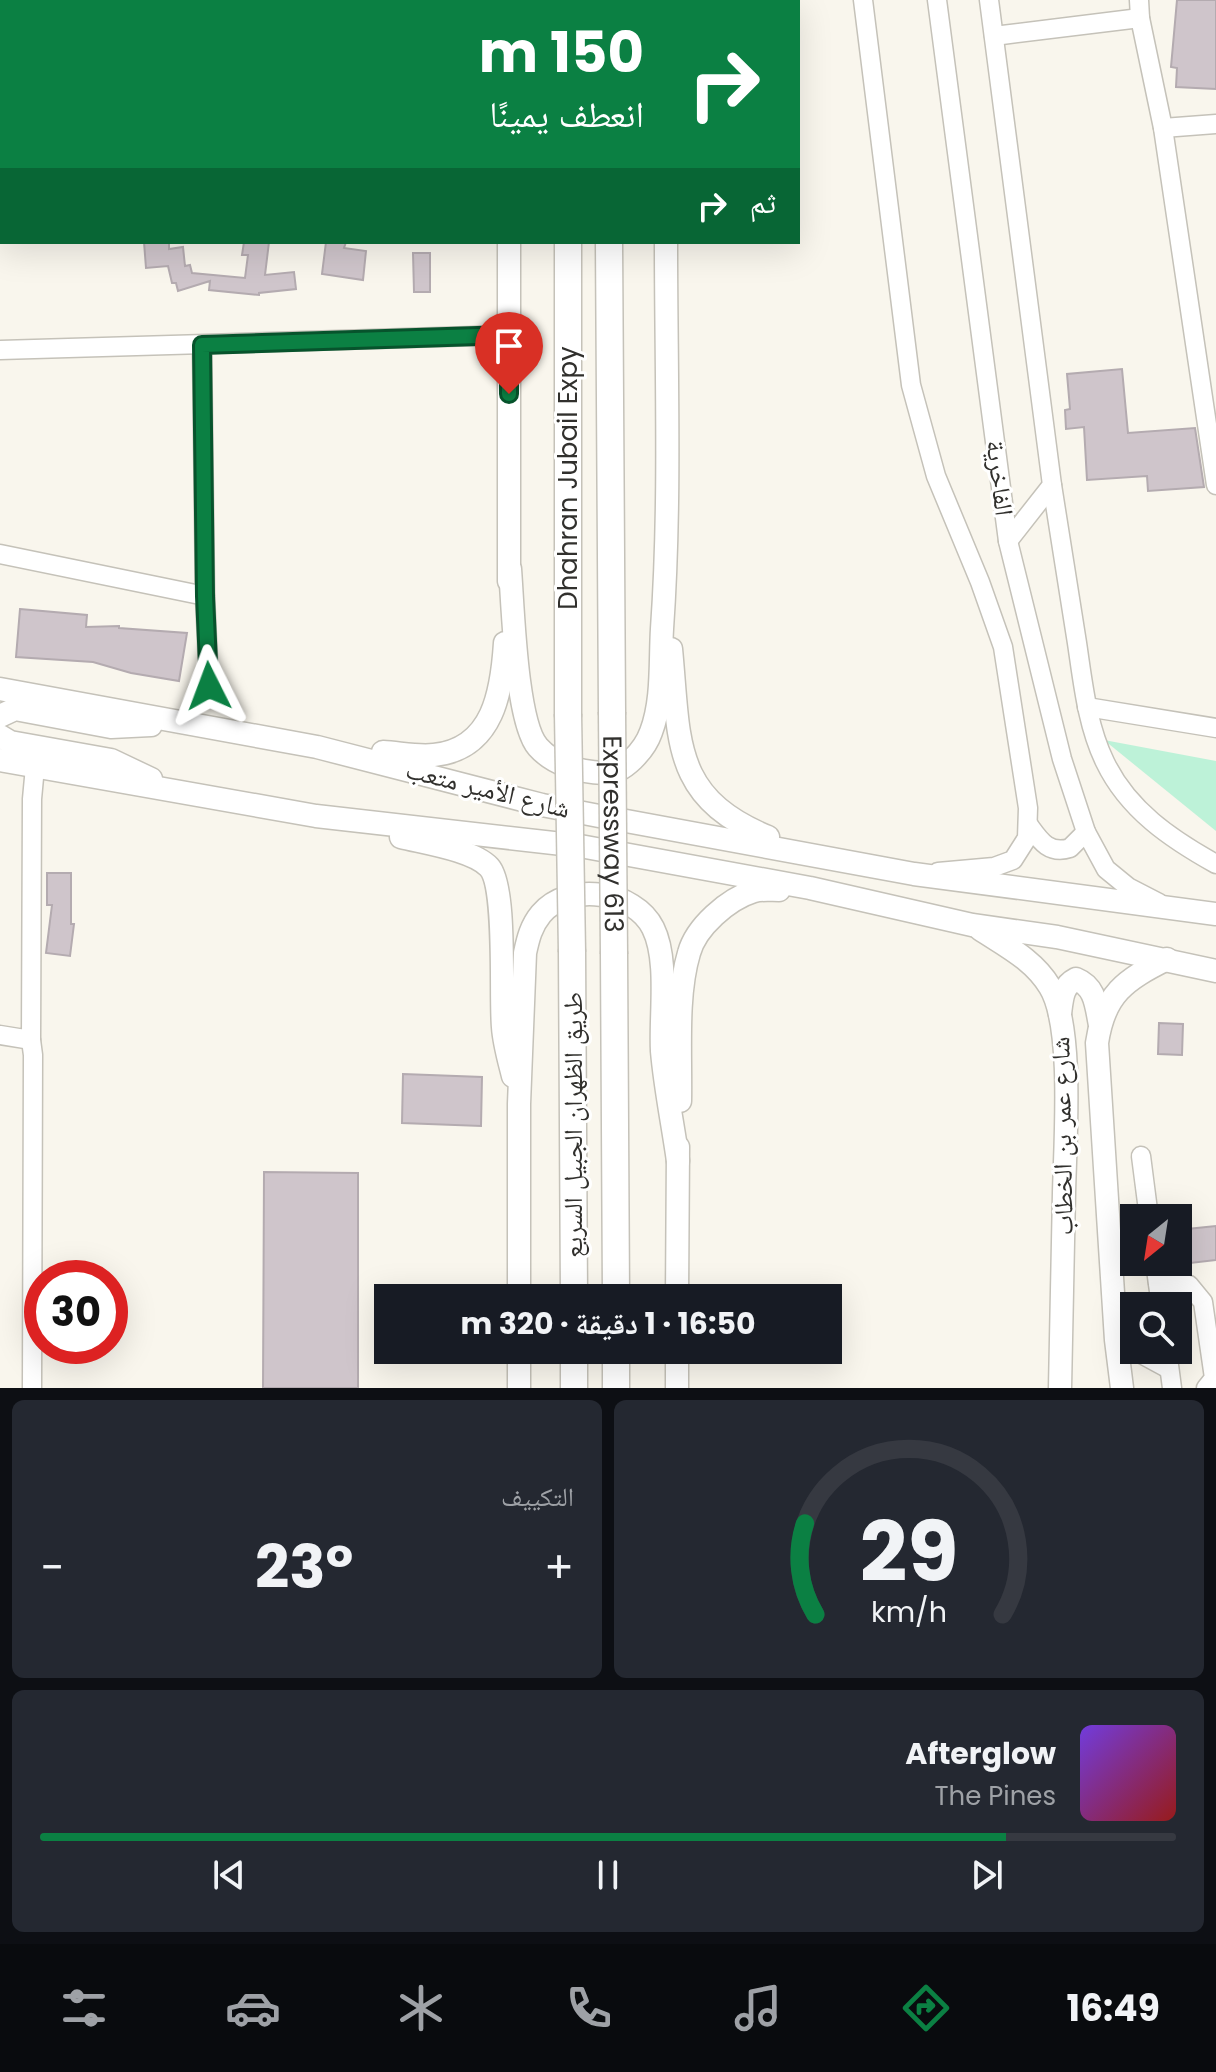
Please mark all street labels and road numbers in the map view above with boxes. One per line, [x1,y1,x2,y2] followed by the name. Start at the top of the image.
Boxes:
[550,346,586,610] street label: Dhahran Jubail Expy
[977,438,1023,518] street label: الفاخرية
[594,735,632,933] street label: Expressway 613
[402,751,574,827] street label: شارع الأمير متعب
[555,992,591,1258] street label: طريق الظهران الجبيل السريع
[1042,1036,1082,1236] street label: شارع عمر بن الخطاب

